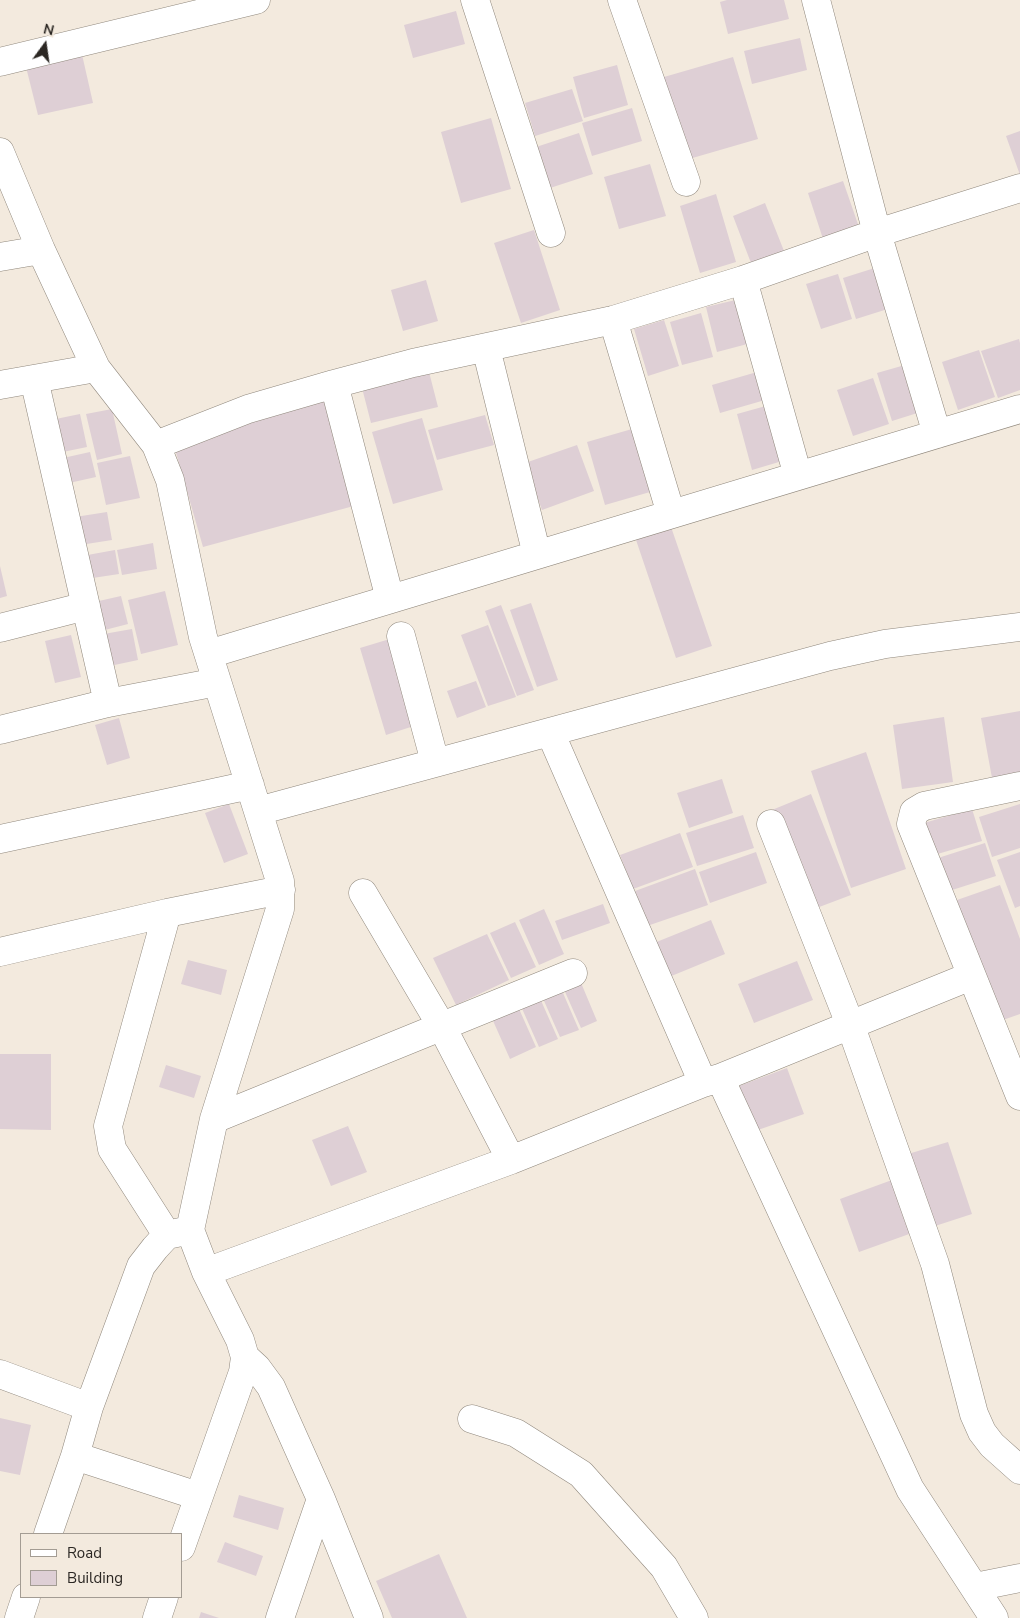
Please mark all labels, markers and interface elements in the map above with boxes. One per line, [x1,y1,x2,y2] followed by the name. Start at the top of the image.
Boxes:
[41,19,56,40] text: N
[20,20,70,70] north arrow
[20,1533,182,1598] legend
[67,1543,102,1563] text: Road
[67,1568,123,1588] text: Building

